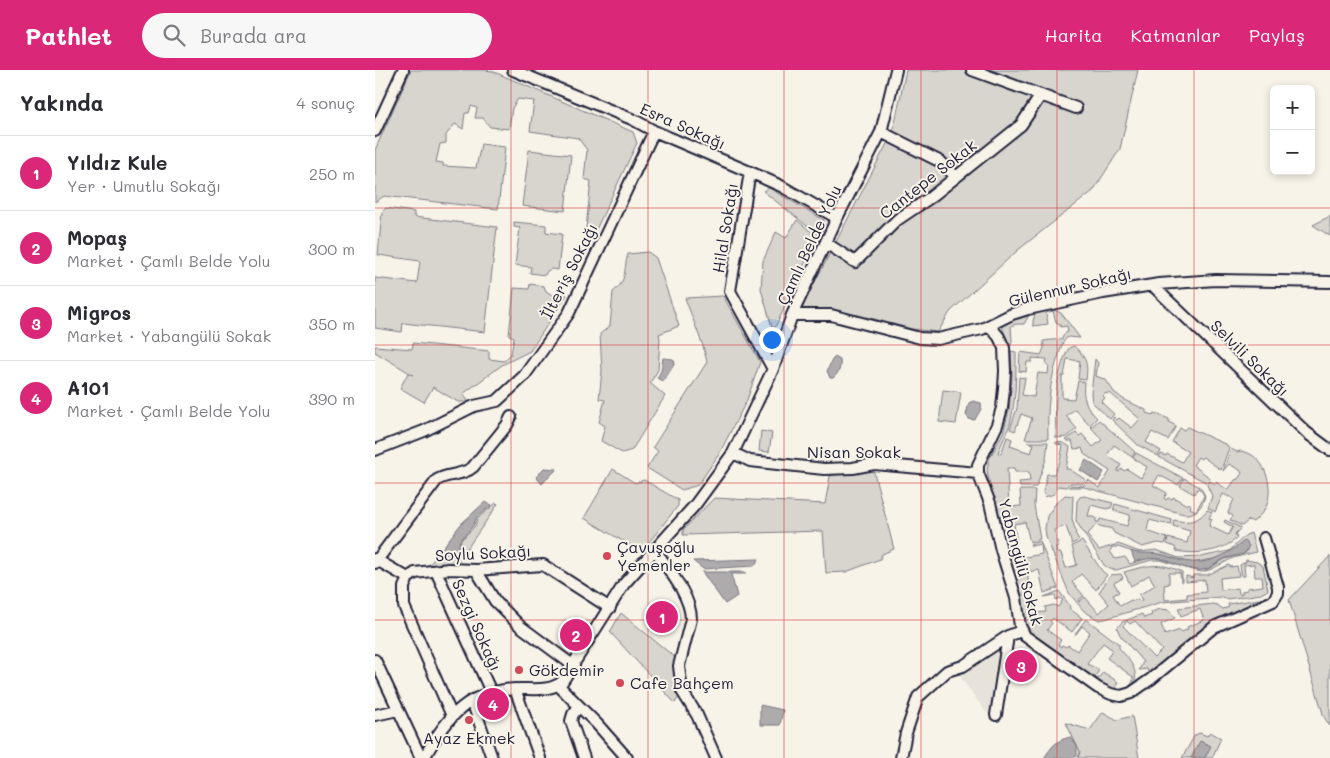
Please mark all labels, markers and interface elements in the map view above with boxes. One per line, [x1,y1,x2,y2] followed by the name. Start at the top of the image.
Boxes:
[142,13,492,58] search box
[25,20,112,51] text: Pathlet
[160,21,188,49] icon: search
[200,23,307,48] text: Burada ara
[1045,23,1103,47] text: Harita
[1131,23,1221,47] text: Katmanlar
[1249,23,1305,47] text: Paylaş
[1270,85,1315,175] map controls
[1270,85,1315,130] button: +
[20,89,104,116] text: Yakında
[296,92,355,113] text: 4 sonuç
[637,97,729,154] street label: Esra Sokağı
[1270,130,1315,175] button: −
[875,134,980,223] street label: Cantepe Sokak
[67,150,167,175] text: Yıldız Kule
[32,163,40,184] text: 1
[309,163,355,184] text: 250 m
[67,175,221,196] text: Yer · Umutlu Sokağı
[707,181,742,274] street label: Hilal Sokağı
[772,181,846,308] street label: Çamlı Belde Yolu
[535,219,602,322] street label: İlteriş Sokağı
[67,225,127,250] text: Mopaş
[32,238,40,259] text: 2
[308,238,355,259] text: 300 m
[67,250,270,271] text: Market · Çamlı Belde Yolu
[1006,262,1133,311] street label: Gülennur Sokağı
[67,300,131,325] text: Migros
[31,313,41,334] text: 3
[309,313,355,334] text: 350 m
[1207,315,1294,400] street label: Selvili Sokağı
[67,325,271,346] text: Market · Yabangülü Sokak
[759,327,785,353] your location
[67,375,109,400] text: A101
[31,388,41,409] text: 4
[308,388,355,409] text: 390 m
[67,400,270,421] text: Market · Çamlı Belde Yolu
[807,441,901,462] street label: Nisan Sokak
[994,496,1049,628] street label: Yabangülü Sokak
[617,536,695,575] place label: Çavuşoğlu Yemenler
[434,540,531,565] street label: Soylu Sokağı
[601,550,613,562] marker: Çavuşoğlu Yemenler
[448,576,507,674] street label: Sezgi Sokağı
[646,598,678,636] pin: 1
[560,616,592,654] pin: 2
[1005,647,1037,685] pin: 3
[529,659,605,680] place label: Gökdemir
[513,664,525,676] marker: Gökdemir
[630,672,734,693] place label: Cafe Bahçem
[614,677,626,689] marker: Cafe Bahçem
[477,685,509,723] pin: 4
[463,714,475,726] marker: Ayaz Ekmek
[423,727,515,748] place label: Ayaz Ekmek

